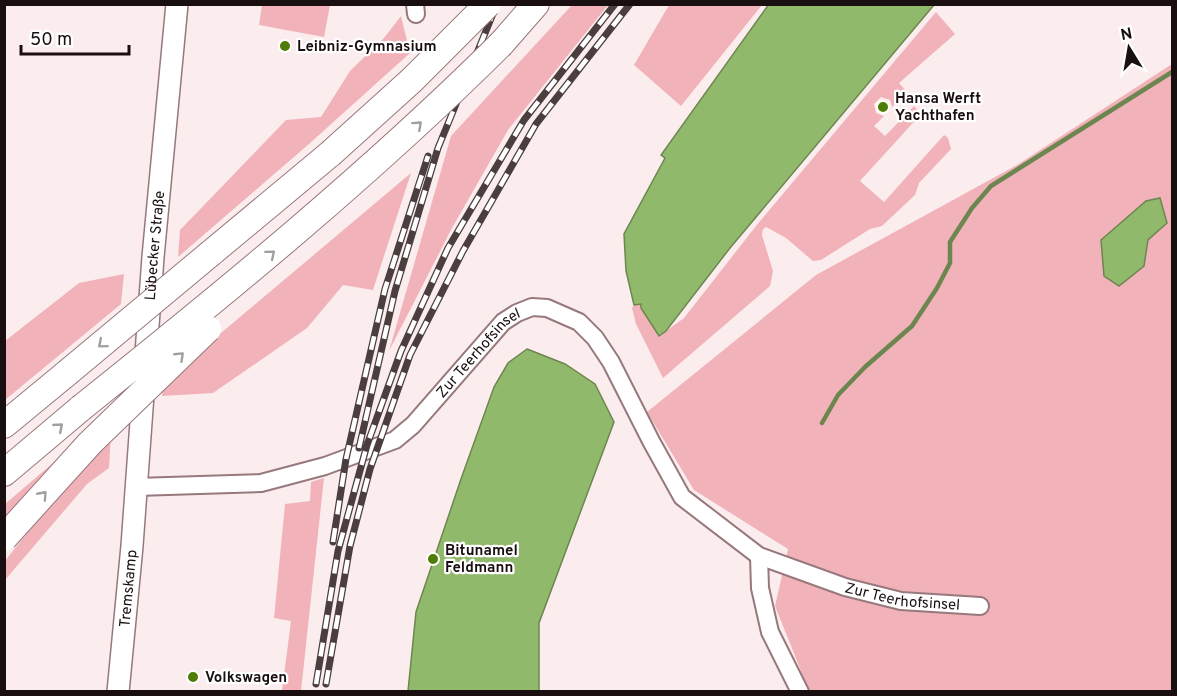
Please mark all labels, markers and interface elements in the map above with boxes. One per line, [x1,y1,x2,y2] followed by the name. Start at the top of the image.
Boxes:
[21,18,129,56] scale bar
[1099,18,1159,78] north arrow
[1119,24,1134,46] text: N
[30,29,72,52] text: 50 m
[297,38,437,57] place label: Leibniz-Gymnasium
[278,39,292,53] marker: Leibniz-Gymnasium
[895,90,981,126] place label: Hansa Werft Yachthafen
[876,100,890,114] marker: Hansa Werft Yachthafen
[411,121,421,132] one-way arrow
[142,190,170,301] street label: Lübecker Straße
[264,250,275,261] one-way arrow
[433,305,523,403] street label: Zur Teerhofsinsel
[98,337,109,348] one-way arrow
[173,352,184,363] one-way arrow
[52,423,63,434] one-way arrow
[36,491,47,502] one-way arrow
[445,542,518,578] place label: Bitunamel Feldmann
[116,549,143,628] street label: Tremskamp
[426,552,440,566] marker: Bitunamel Feldmann
[843,579,961,616] street label: Zur Teerhofsinsel
[205,669,287,688] place label: Volkswagen
[186,670,200,684] marker: Volkswagen

